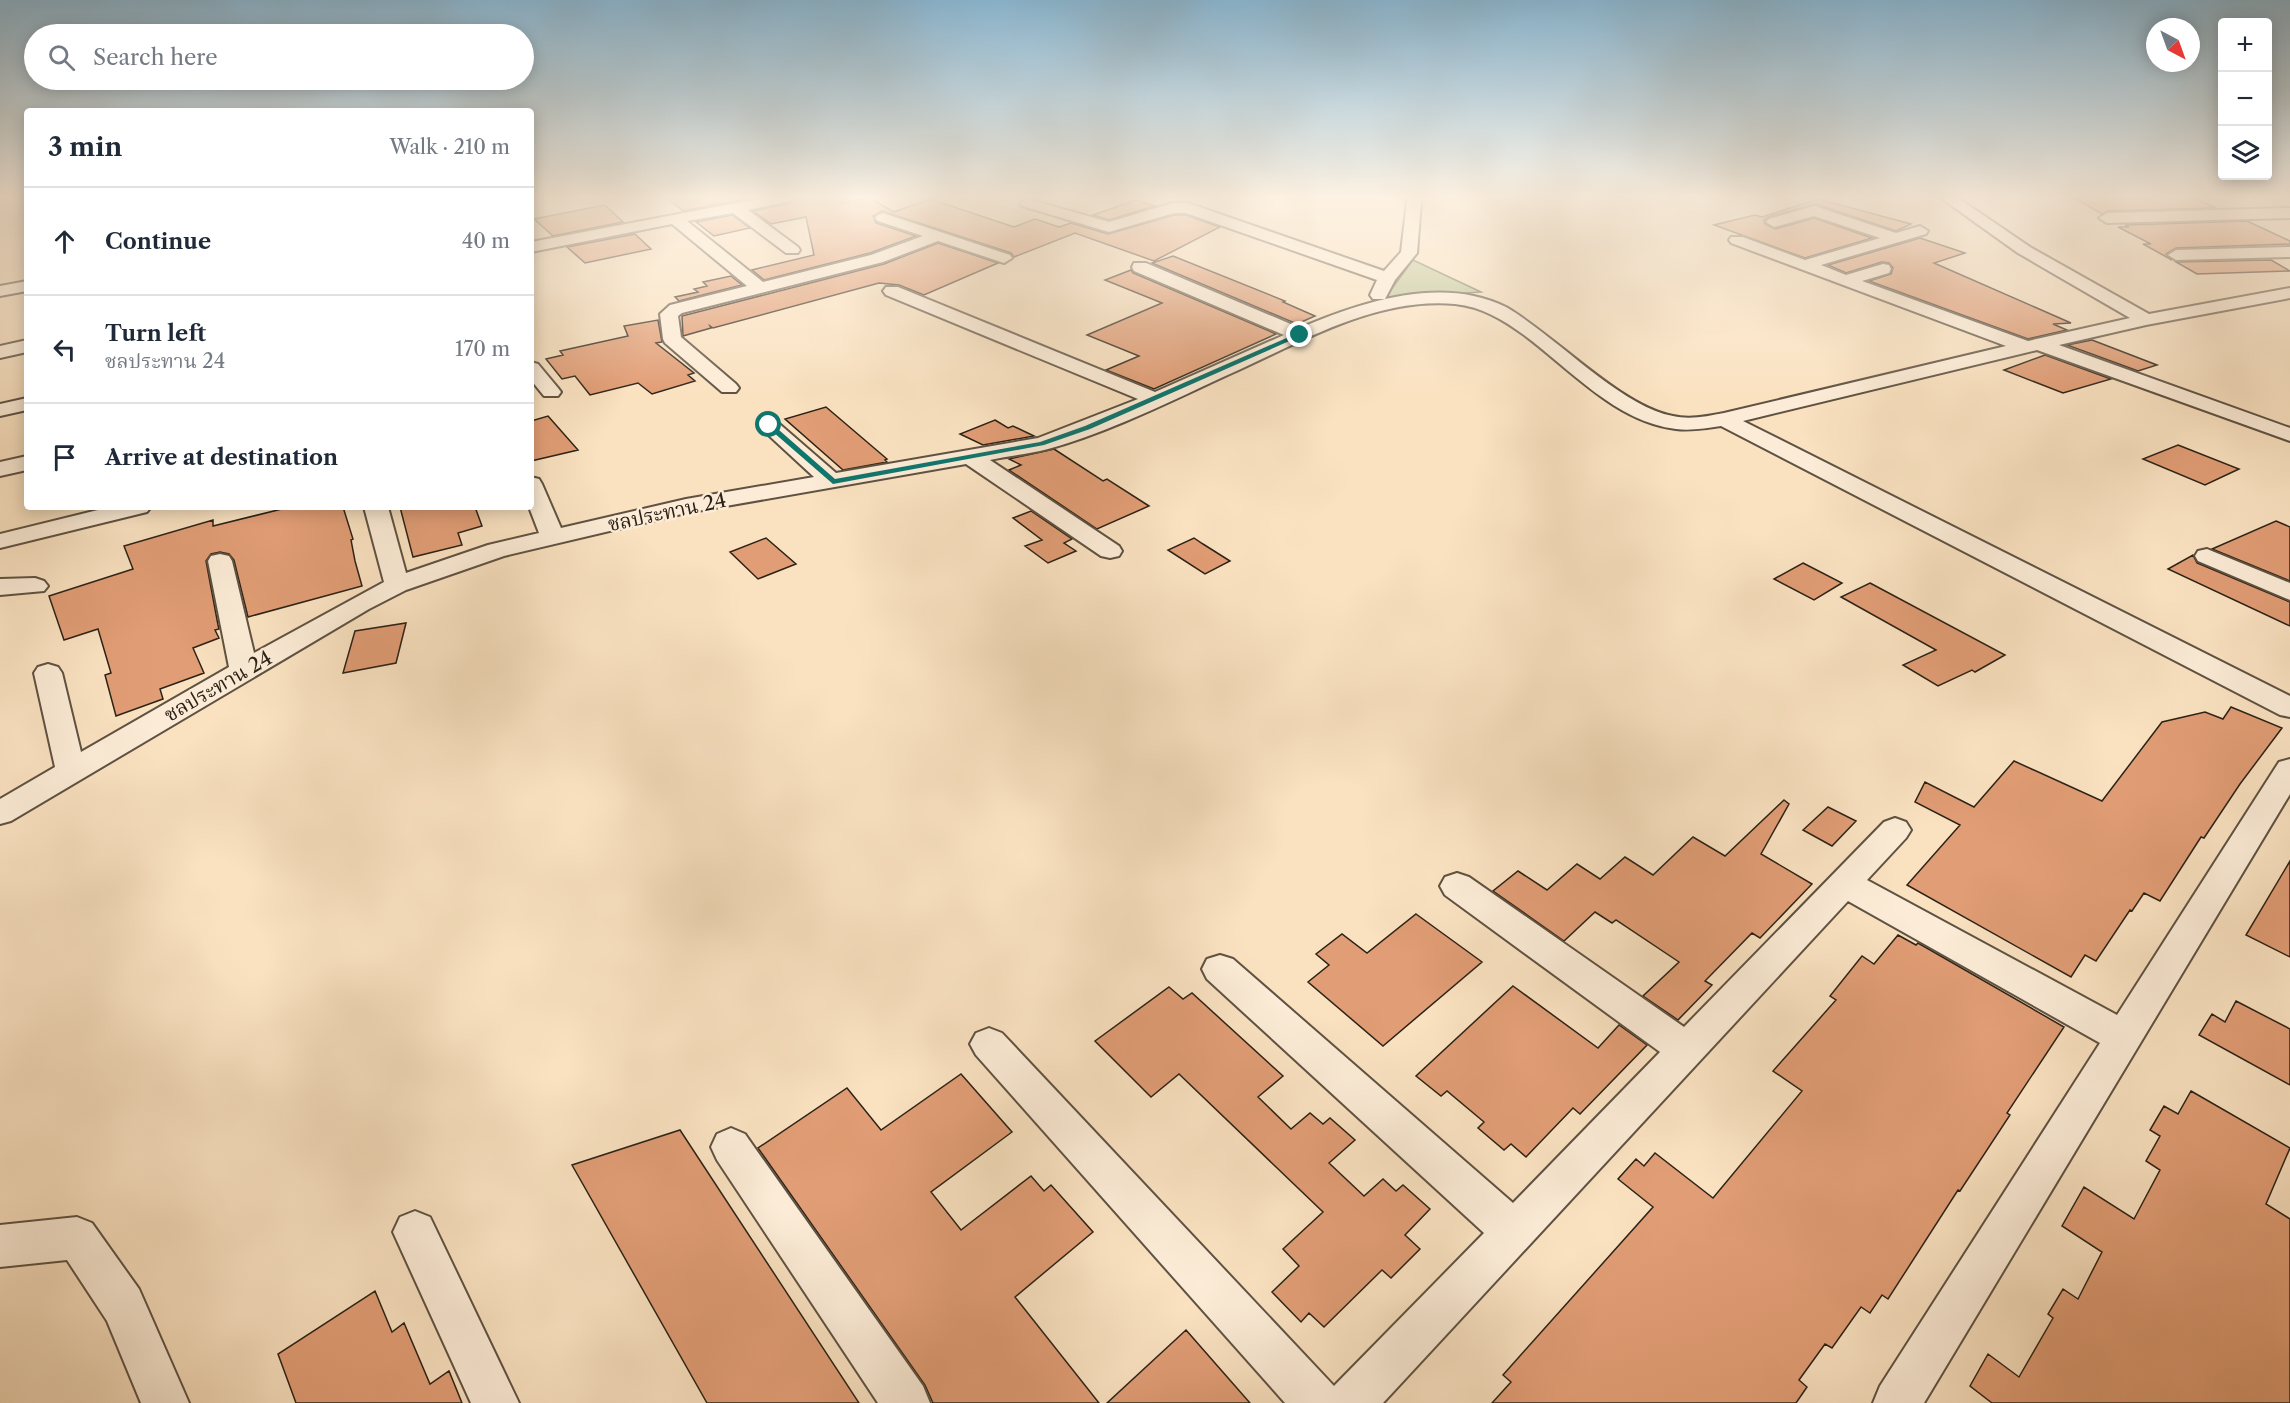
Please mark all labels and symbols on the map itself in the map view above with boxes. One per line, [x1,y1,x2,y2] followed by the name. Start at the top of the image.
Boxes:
[2146,18,2200,72] north arrow
[1286,321,1312,347] route end
[755,411,781,437] route start
[606,488,728,536] street label: ชลประทาน 24
[160,646,276,726] street label: ชลประทาน 24

